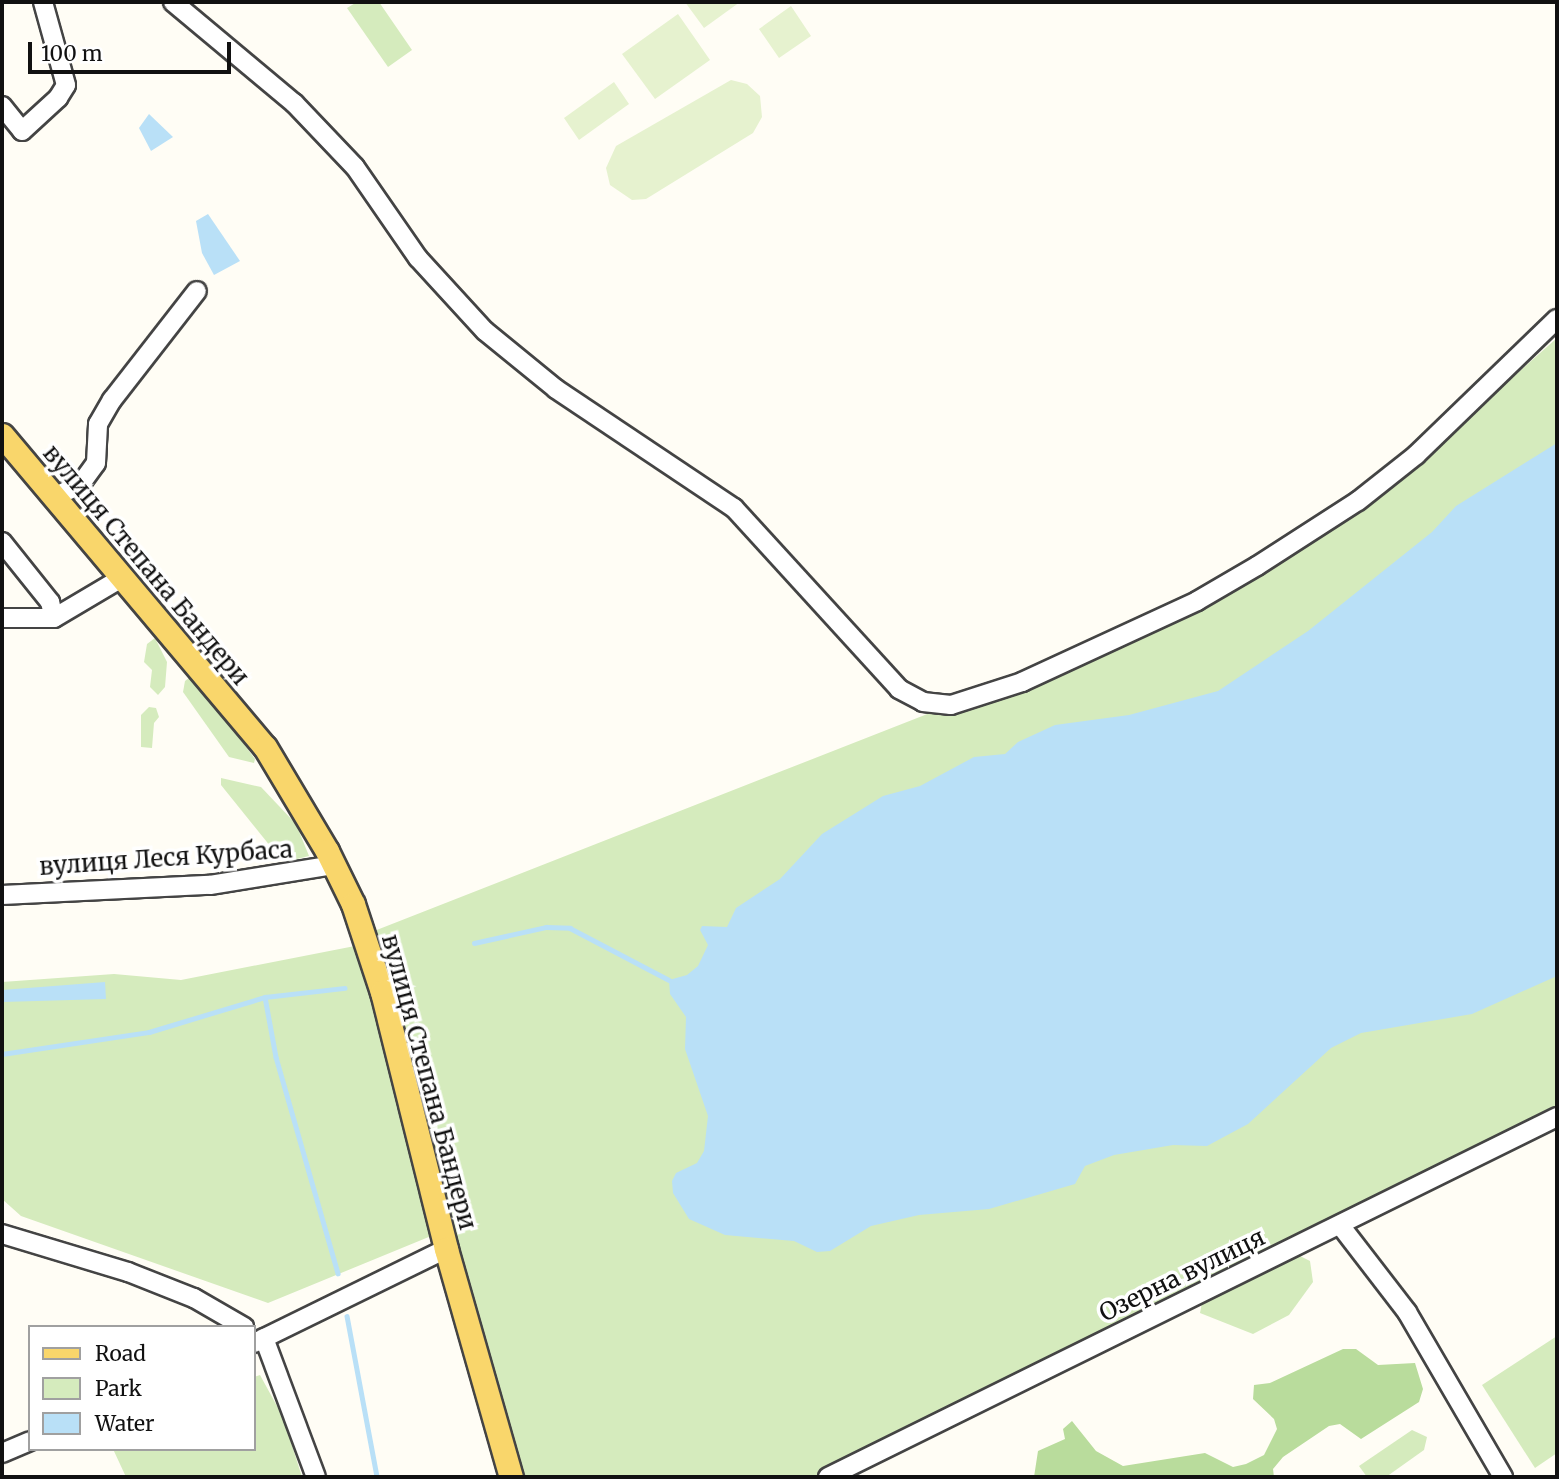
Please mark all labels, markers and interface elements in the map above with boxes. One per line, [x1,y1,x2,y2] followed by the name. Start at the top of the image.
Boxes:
[32,28,234,72] scale bar
[41,40,103,67] text: 100 m
[37,439,255,691] street label: вулиця Степана Бандери
[38,835,294,881] street label: вулиця Леся Курбаса
[376,931,482,1233] street label: вулиця Степана Бандери
[1094,1222,1270,1328] street label: Озерна вулиця
[28,1325,256,1451] legend
[95,1340,146,1367] text: Road
[95,1375,142,1402] text: Park
[95,1410,154,1437] text: Water

